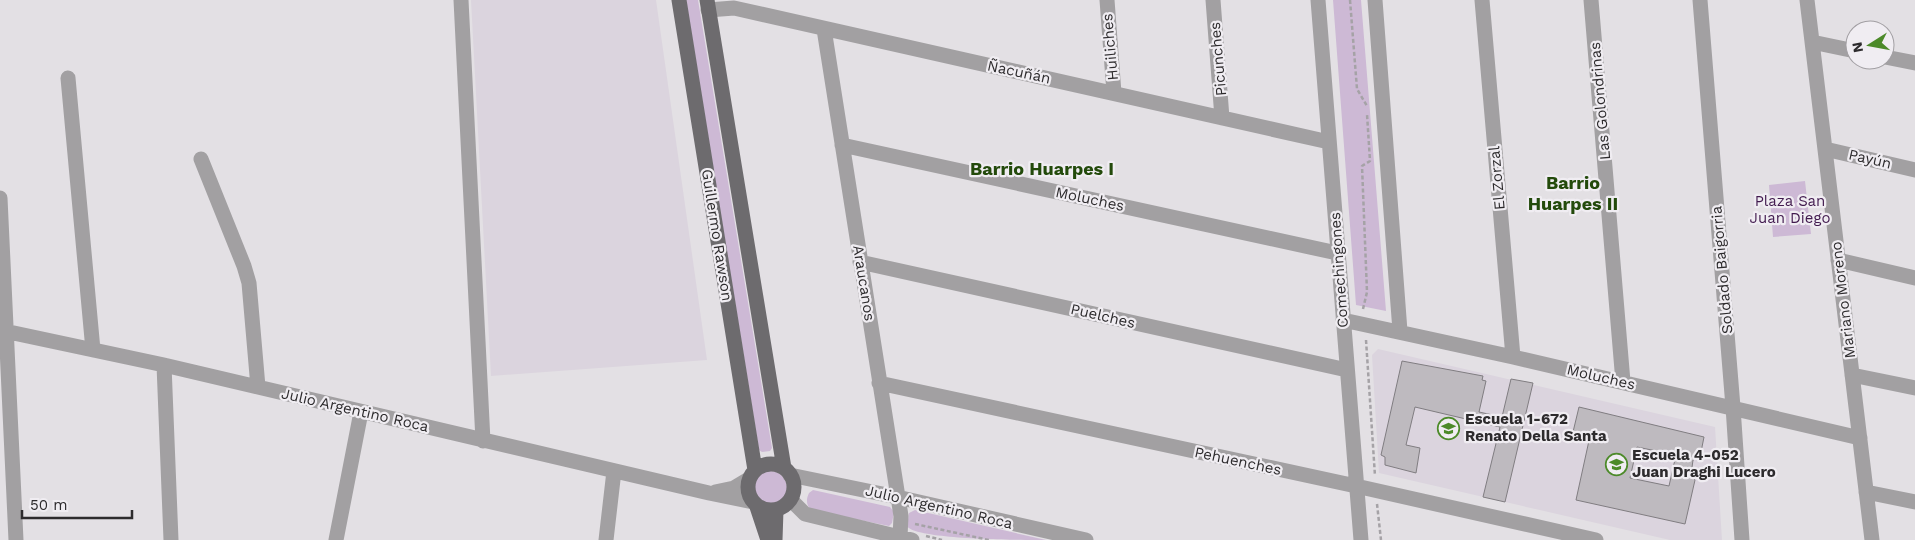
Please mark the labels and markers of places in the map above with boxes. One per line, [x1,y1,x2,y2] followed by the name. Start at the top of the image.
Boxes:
[1465,410,1607,445] place label: Escuela 1-672 Renato Della Santa
[1437,416,1461,440] school or university icon: Escuela 1-672 Renato Della Santa
[1632,446,1776,481] place label: Escuela 4-052 Juan Draghi Lucero
[1604,452,1628,476] school or university icon: Escuela 4-052 Juan Draghi Lucero

